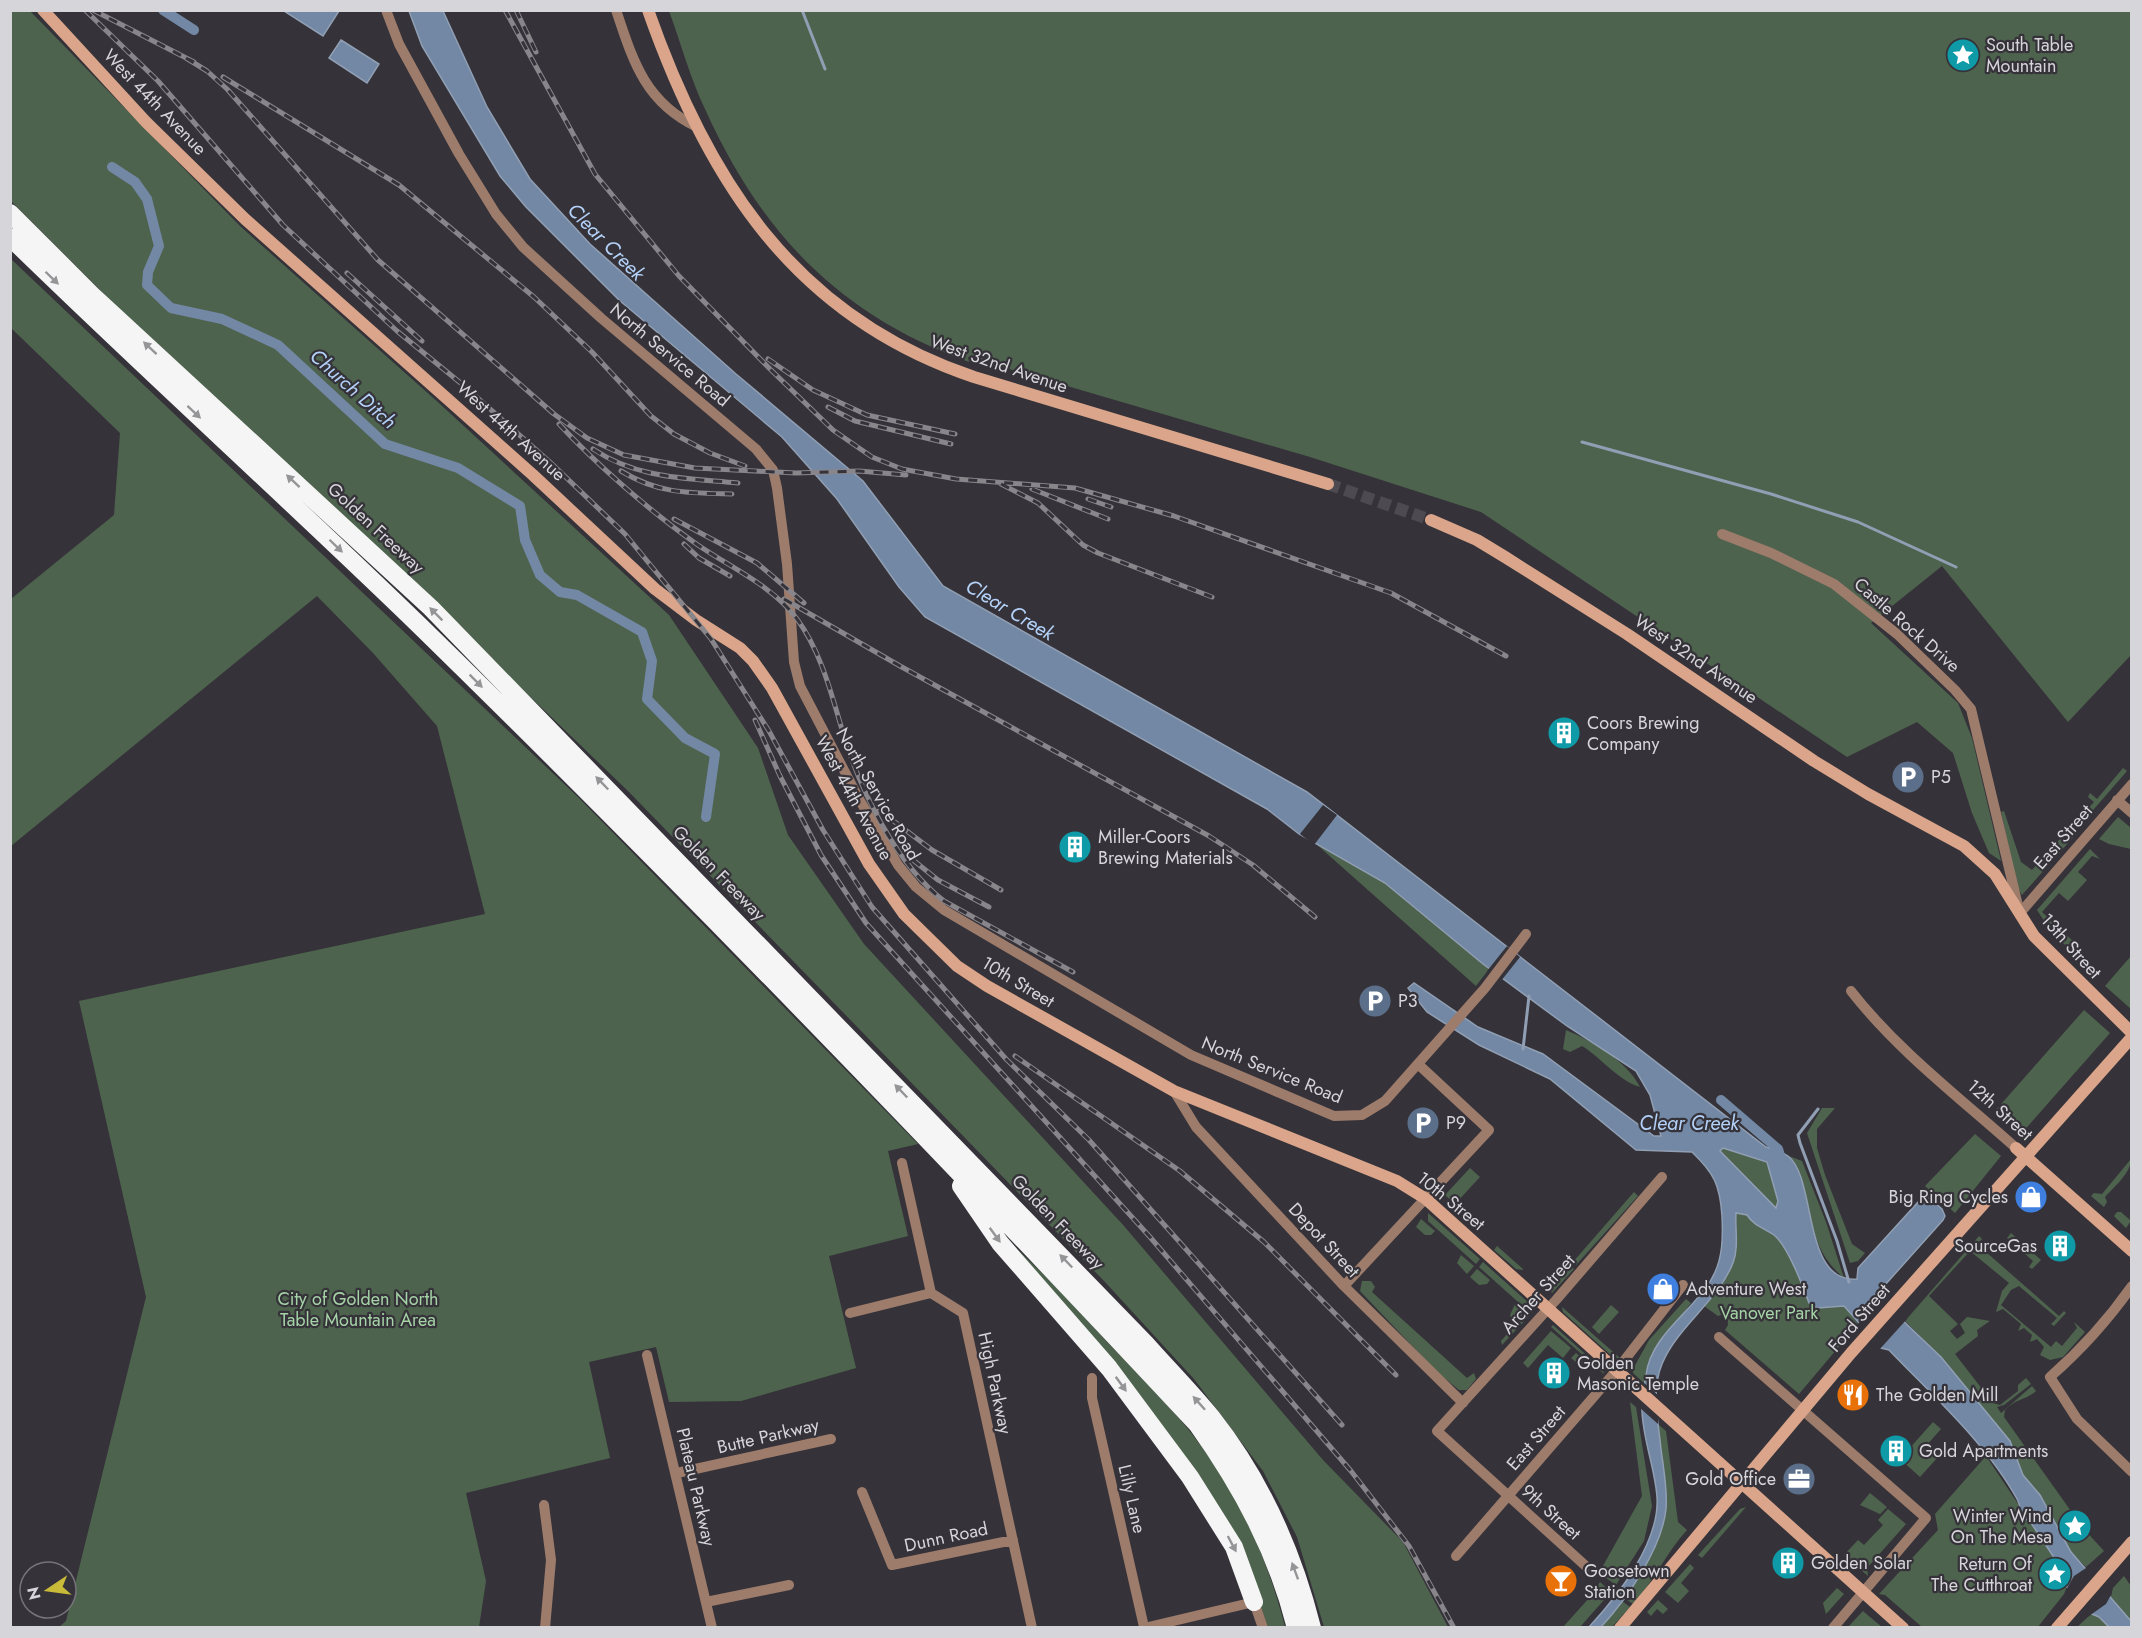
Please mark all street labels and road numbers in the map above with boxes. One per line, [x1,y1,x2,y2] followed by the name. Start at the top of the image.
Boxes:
[97,43,213,161] street label: West 44th Avenue
[604,297,736,413] street label: North Service Road
[927,328,1071,400] street label: West 32nd Avenue
[451,375,571,487] street label: West 44th Avenue
[322,476,430,580] street label: Golden Freeway
[1848,571,1966,679] street label: Castle Rock Drive
[1629,608,1763,710] street label: West 32nd Avenue
[829,723,927,865] street label: North Service Road
[809,731,899,865] street label: West 44th Avenue
[2027,798,2099,875] street label: East Street
[667,819,771,927] street label: Golden Freeway
[2035,908,2108,985] street label: 13th Street
[977,950,1060,1014] street label: 10th Street
[1198,1030,1346,1110] street label: North Service Road
[1961,1073,2039,1147] street label: 12th Street
[1411,1165,1491,1237] street label: 10th Street
[1006,1168,1110,1276] street label: Golden Freeway
[1282,1197,1366,1284] street label: Depot Street
[1495,1248,1581,1340] street label: Archer Street
[1822,1278,1897,1358] street label: Ford Street
[972,1330,1019,1437] street label: High Parkway
[1500,1399,1572,1476] street label: East Street
[714,1412,822,1460] street label: Butte Parkway
[670,1425,722,1549] street label: Plateau Parkway
[1111,1462,1153,1536] street label: Lilly Lane
[1515,1478,1587,1546] street label: 9th Street
[902,1515,990,1559] street label: Dunn Road

